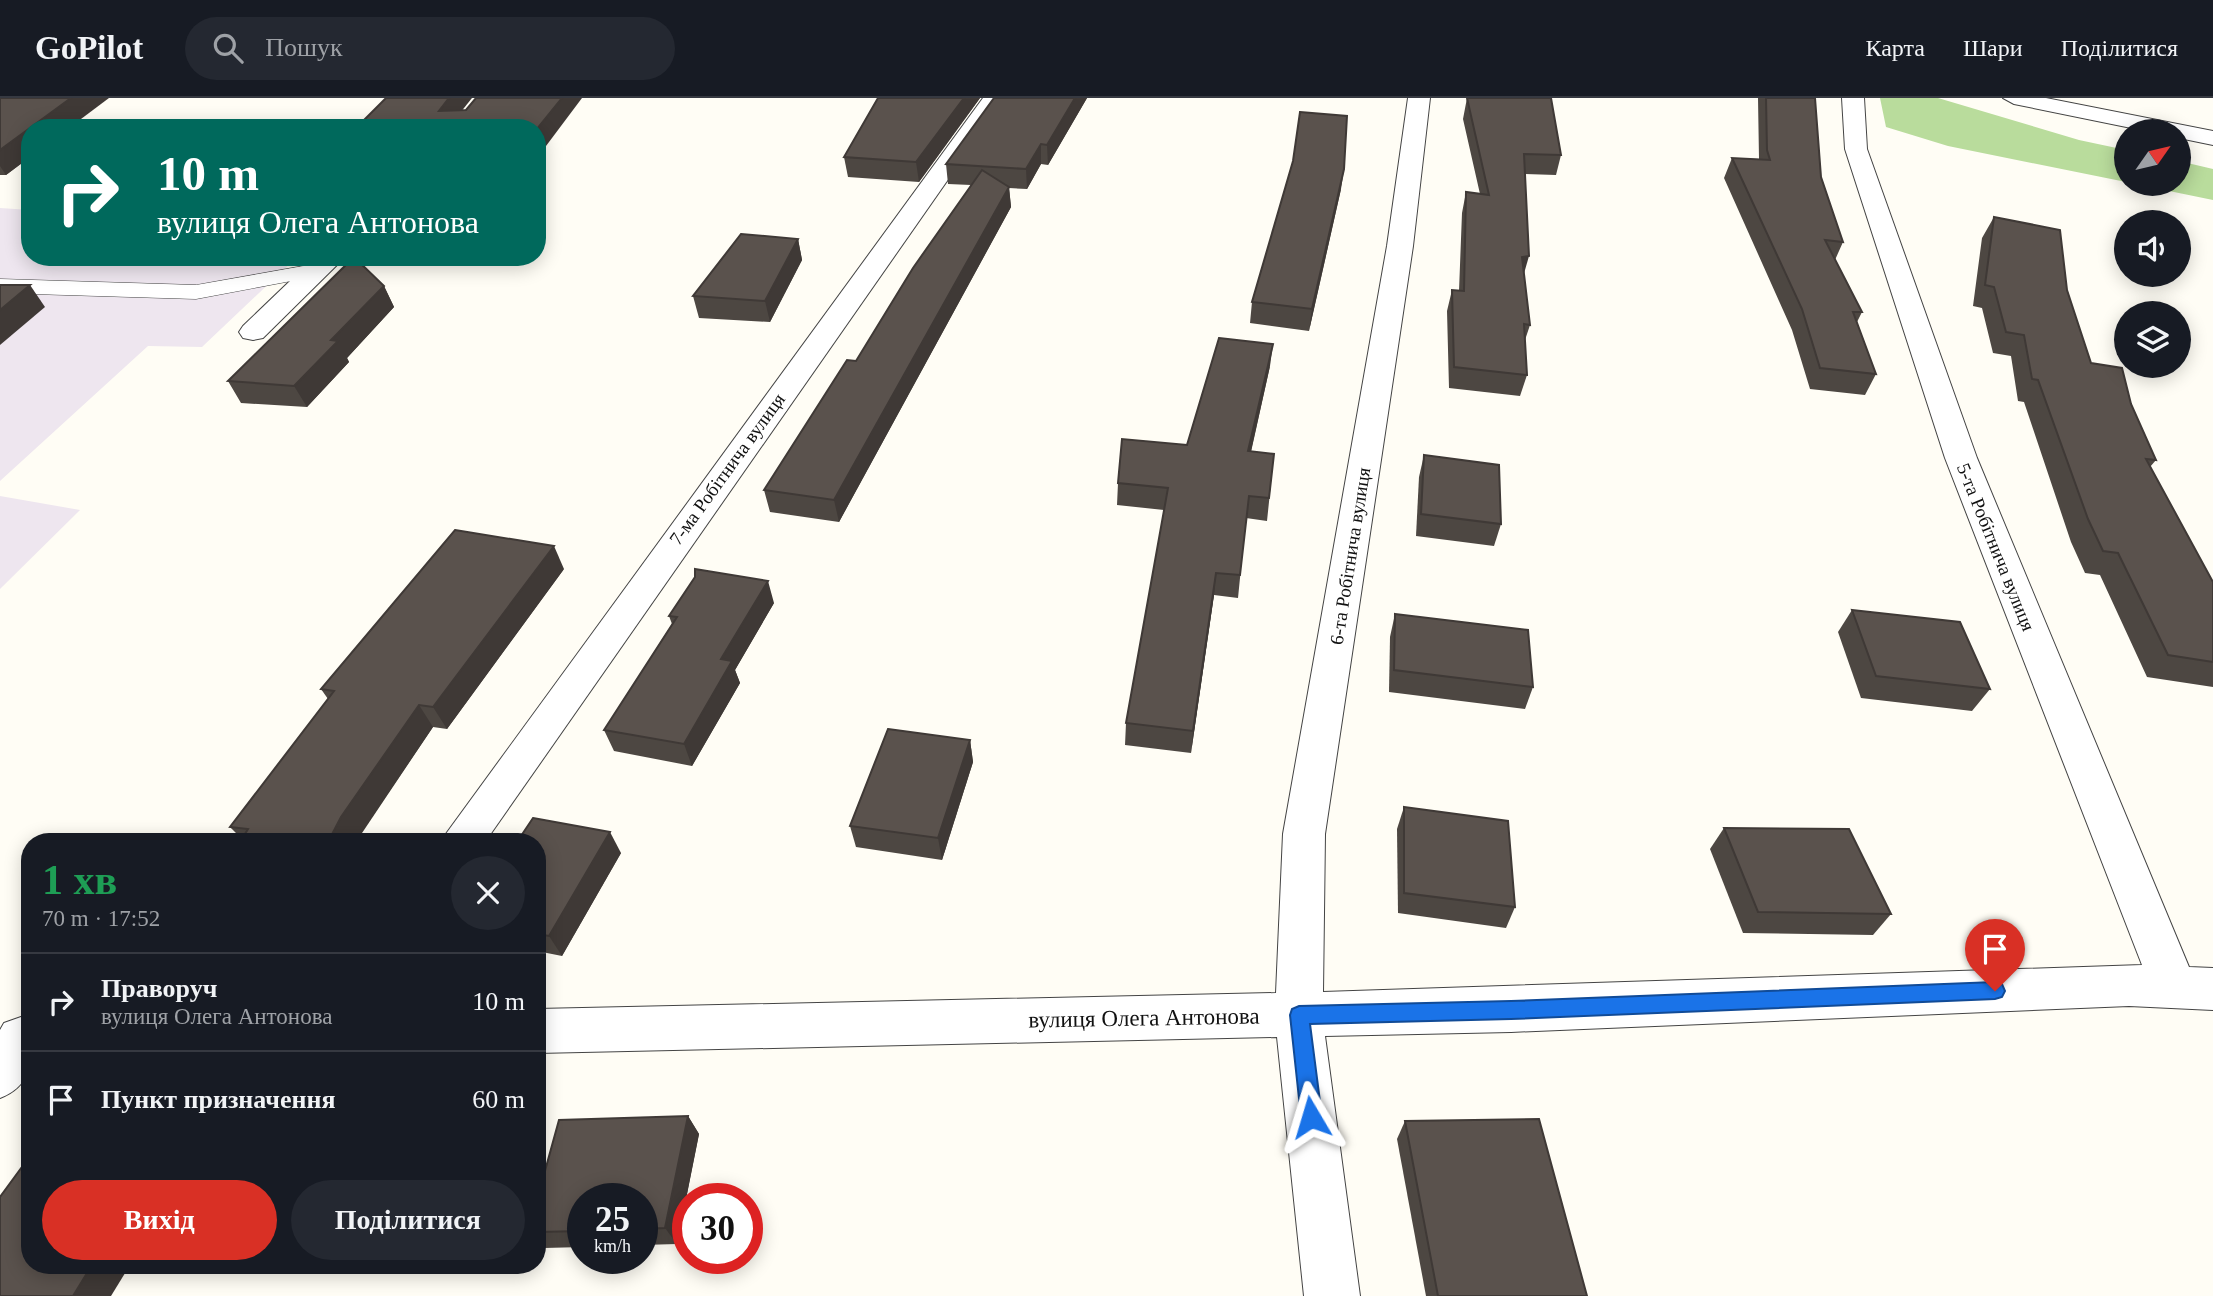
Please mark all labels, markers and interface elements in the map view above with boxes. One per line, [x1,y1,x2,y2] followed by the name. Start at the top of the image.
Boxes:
[185,17,675,80] search box
[209,29,247,67] icon: search
[35,30,143,66] text: GoPilot
[265,33,343,62] text: Пошук
[1865,35,1925,61] text: Карта
[1963,35,2023,61] text: Шари
[2061,35,2178,61] text: Поділитися
[2114,119,2191,196] north arrow
[2114,119,2191,378] map controls
[157,146,259,201] text: 10 m
[42,147,133,238] icon: right
[157,204,479,240] text: вулиця Олега Антонова
[2114,210,2191,287] button: sound
[2114,301,2191,378] button: layers
[665,389,789,549] street label: 7-ма Робітнича вулиця
[1953,460,2039,634] street label: 5-та Робітнича вулиця
[1326,466,1374,646] street label: 6-та Робітнича вулиця
[451,856,525,930] button: close
[42,857,117,903] text: 1 хв
[42,906,160,931] text: 70 m · 17:52
[1965,919,2025,991] pin
[1976,930,2014,968] icon: arrive
[101,974,217,1003] text: Праворуч
[42,983,80,1021] icon: right
[472,987,525,1016] text: 10 m
[1028,1003,1260,1033] street label: вулиця Олега Антонова
[101,1004,332,1029] text: вулиця Олега Антонова
[1274,1080,1348,1154] position arrow
[42,1081,80,1119] icon: arrive
[101,1085,336,1114] text: Пункт призначення
[472,1085,525,1114] text: 60 m
[42,1180,277,1260] button: Вихід
[291,1180,525,1260] button: Поділитися
[672,1183,763,1274] speed limit sign: 30
[595,1200,630,1239] text: 25
[594,1236,631,1256] text: km/h

